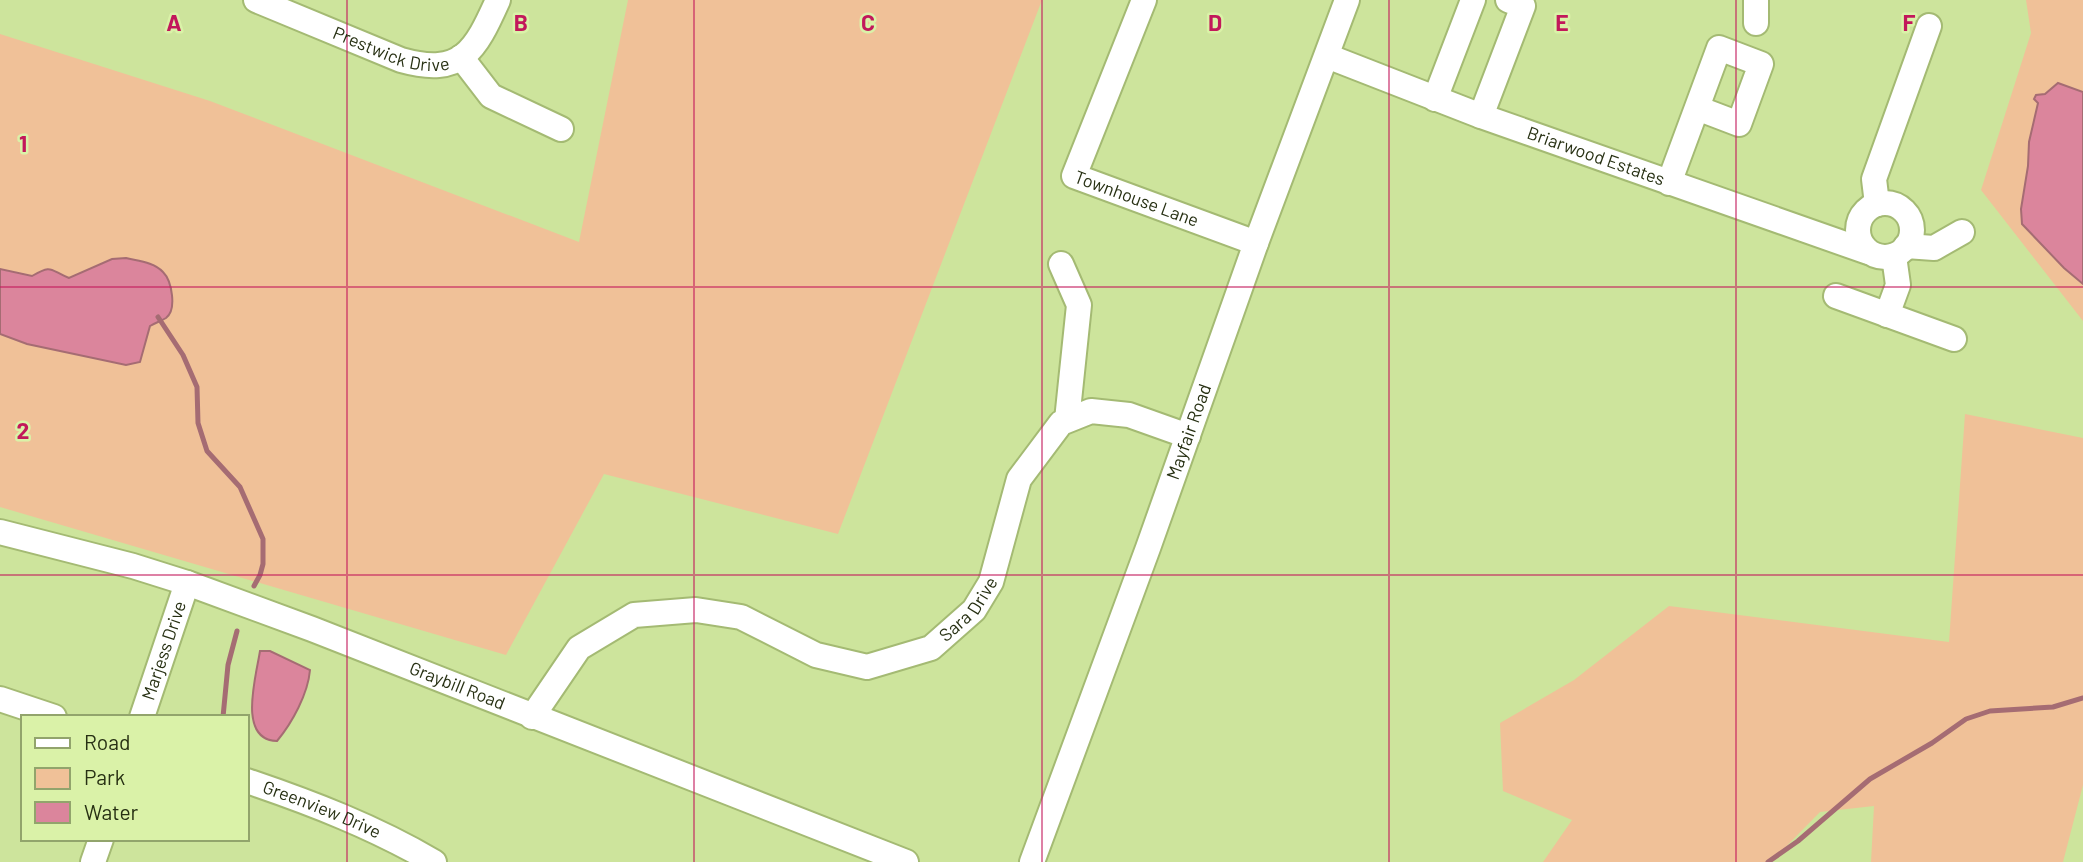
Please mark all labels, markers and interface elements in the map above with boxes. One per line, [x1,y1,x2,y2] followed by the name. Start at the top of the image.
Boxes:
[166,8,182,36] text: A
[514,8,528,36] text: B
[861,8,875,36] text: C
[1208,8,1222,36] text: D
[1555,8,1569,36] text: E
[1903,8,1916,36] text: F
[330,21,451,75] street label: Prestwick Drive
[1525,121,1668,190] street label: Briarwood Estates
[19,129,27,157] text: 1
[1072,165,1202,231] street label: Townhouse Lane
[1161,381,1215,482] street label: Mayfair Road
[17,416,29,444] text: 2
[934,572,1002,646] street label: Sara Drive
[136,598,190,703] street label: Marjess Drive
[406,656,509,714] street label: Graybill Road
[21,715,248,841] legend
[84,729,130,754] text: Road
[84,764,125,789] text: Park
[260,775,385,842] street label: Greenview Drive
[84,799,139,824] text: Water

